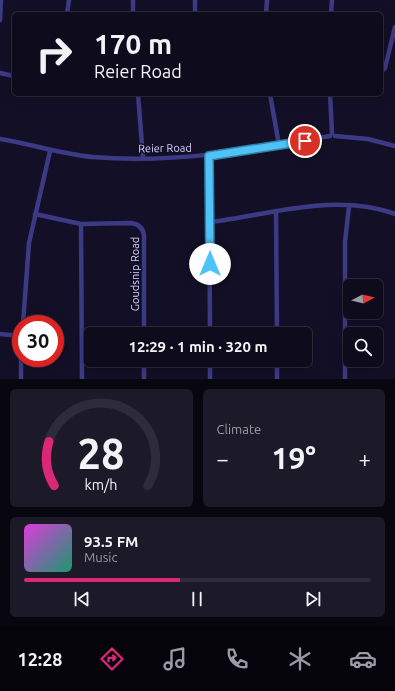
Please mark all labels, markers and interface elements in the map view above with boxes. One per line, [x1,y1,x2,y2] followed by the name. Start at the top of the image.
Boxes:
[28,28,80,80] icon: right
[94,28,172,59] text: 170 m
[94,61,182,81] text: Reier Road
[288,124,322,158] pin
[294,130,316,152] icon: arrive
[138,142,192,154] street label: Reier Road
[129,237,141,311] street label: Goudsnip Road
[189,243,231,285] position arrow
[343,279,383,319] north arrow
[343,279,383,367] map controls
[12,315,64,367] speed limit sign: 30
[343,327,383,367] button: search
[129,338,267,355] text: 12:29 · 1 min · 320 m
[217,422,261,436] text: Climate
[78,430,125,477] text: 28
[272,441,316,475] text: 19°
[217,446,229,471] text: −
[359,446,371,471] text: +
[85,477,118,493] text: km/h
[84,533,138,550] text: 93.5 FM
[84,550,118,564] text: Music
[71,588,93,610] icon: previous
[186,588,208,610] icon: pause
[302,588,324,610] icon: next
[98,645,126,673] icon: directions
[161,645,189,673] icon: music
[223,645,251,673] icon: phone
[286,645,314,673] icon: climate
[349,645,377,673] icon: car
[17,649,63,669] text: 12:28

